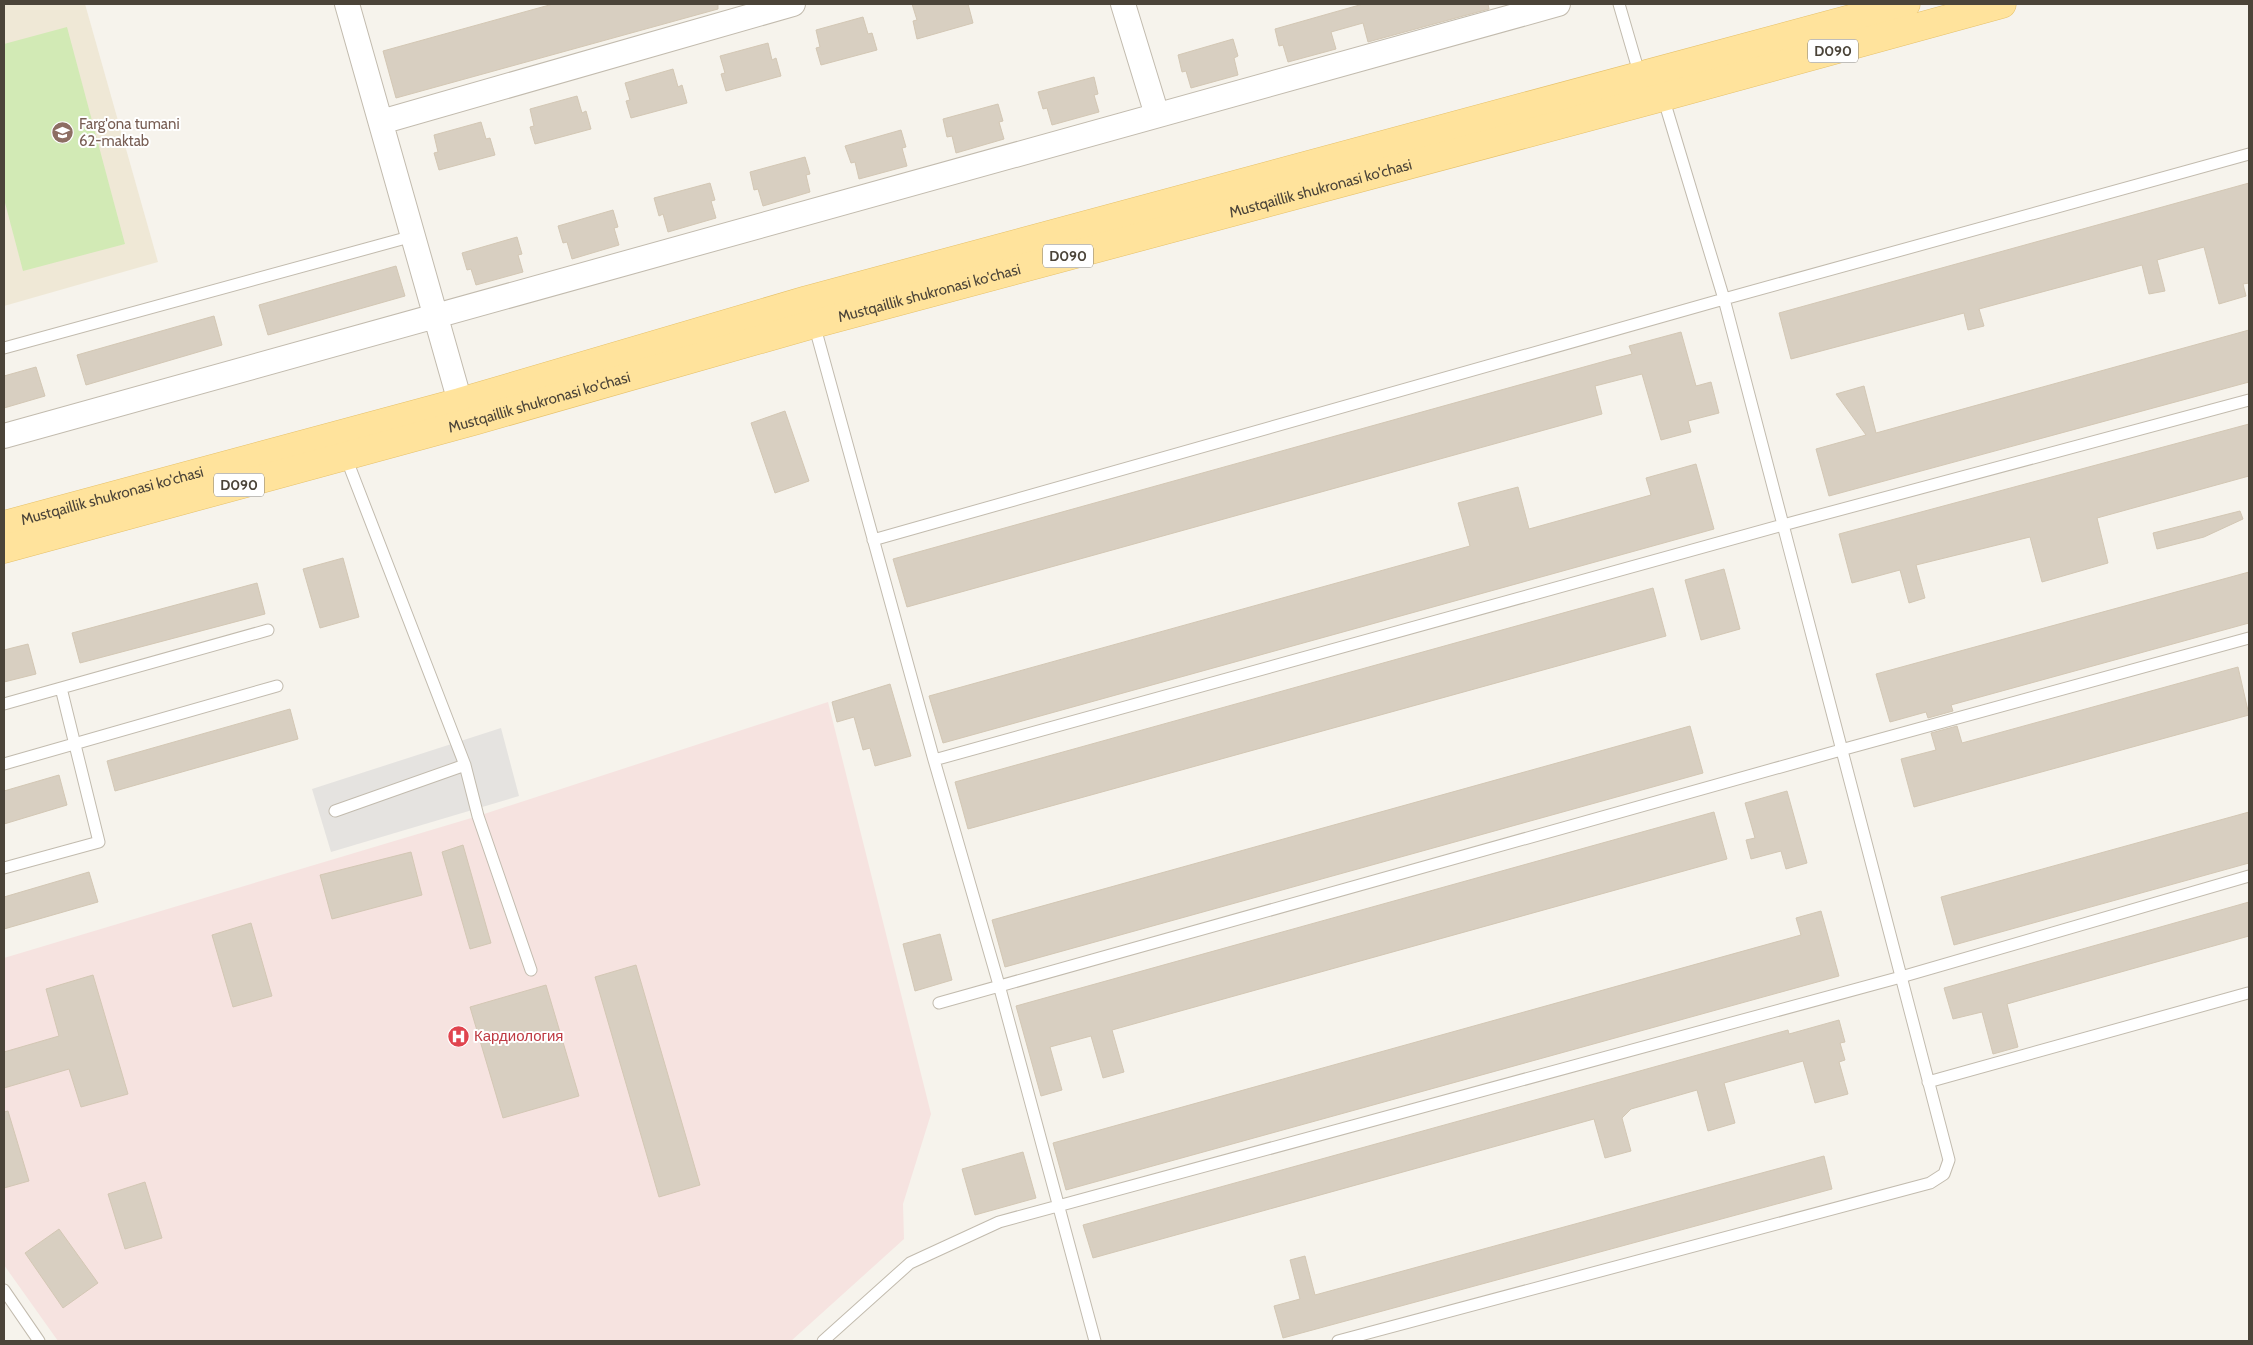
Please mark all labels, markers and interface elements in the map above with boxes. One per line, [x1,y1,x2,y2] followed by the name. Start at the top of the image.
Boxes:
[1808,40,1858,62] road number: D090
[79,115,180,150] place label: Farg'ona tumani 62-maktab
[51,121,75,145] school or university icon: Farg'ona tumani 62-maktab
[1227,156,1414,222] street label: Mustqaillik shukronasi ko'chasi
[1043,245,1093,268] road number: D090
[836,260,1023,326] street label: Mustqaillik shukronasi ko'chasi
[446,368,632,437] street label: Mustqaillik shukronasi ko'chasi
[19,463,206,529] street label: Mustqaillik shukronasi ko'chasi
[214,474,264,496] road number: D090
[446,1024,470,1048] hospital icon: Кардиология
[474,1027,563,1045] place label: Кардиология

